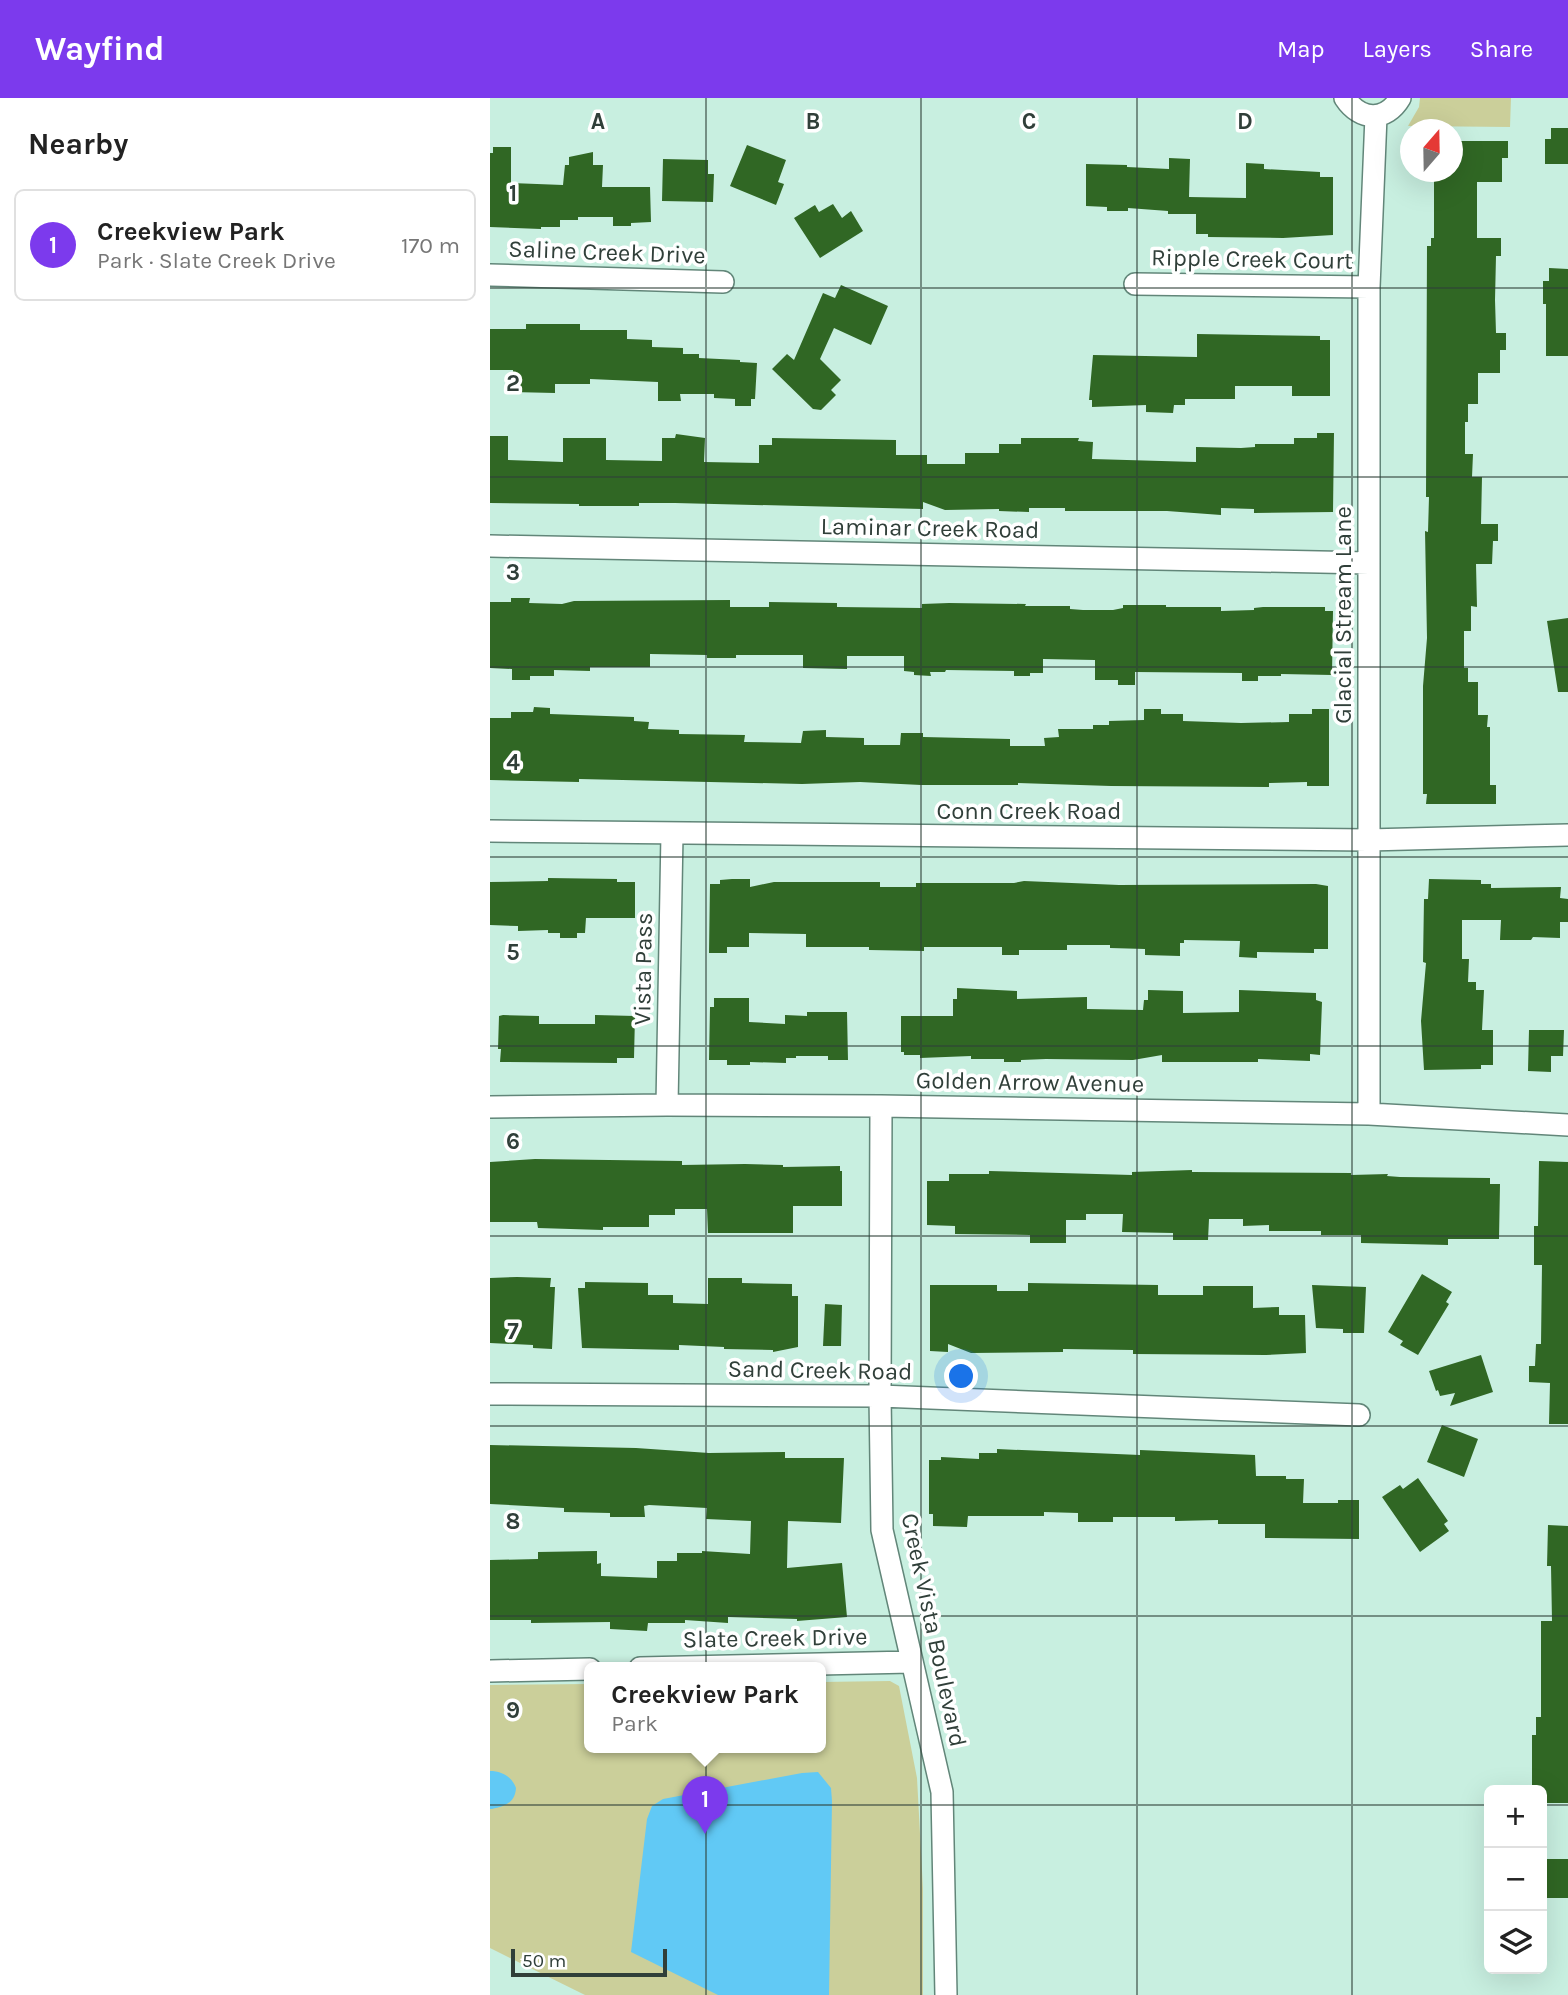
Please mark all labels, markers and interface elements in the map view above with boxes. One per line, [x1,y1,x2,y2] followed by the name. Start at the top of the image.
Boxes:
[35,30,165,68] text: Wayfind
[1277,35,1325,63] text: Map
[1363,35,1432,63] text: Layers
[1470,35,1533,63] text: Share
[591,108,605,135] text: A
[806,108,820,135] text: B
[1022,108,1036,135] text: C
[1237,108,1253,135] text: D
[1400,119,1463,182] north arrow
[28,126,128,162] text: Nearby
[509,180,517,207] text: 1
[97,216,285,247] text: Creekview Park
[49,232,57,259] text: 1
[401,232,460,259] text: 170 m
[508,235,706,269] street label: Saline Creek Drive
[1151,243,1353,275] street label: Ripple Creek Court
[97,247,336,274] text: Park · Slate Creek Drive
[506,370,520,397] text: 2
[1329,506,1357,724] street label: Glacial Stream Lane
[820,512,1040,544] street label: Laminar Creek Road
[506,559,520,586] text: 3
[506,749,520,776] text: 4
[936,797,1122,825] street label: Conn Creek Road
[628,912,658,1026] street label: Vista Pass
[506,939,520,966] text: 5
[916,1066,1144,1098] street label: Golden Arrow Avenue
[506,1128,520,1155] text: 6
[507,1318,519,1345] text: 7
[727,1354,913,1386] street label: Sand Creek Road
[944,1359,978,1393] your location
[506,1508,520,1535] text: 8
[896,1511,972,1749] street label: Creek Vista Boulevard
[682,1622,868,1654] street label: Slate Creek Drive
[584,1662,826,1753] popup
[611,1679,799,1710] text: Creekview Park
[506,1697,520,1724] text: 9
[611,1710,658,1737] text: Park
[682,1776,728,1834] pin: 1
[1484,1785,1547,1974] map controls
[1484,1785,1547,1848] button: +
[1484,1848,1547,1911] button: −
[1484,1911,1547,1974] button: layers
[511,1946,667,1978] scale bar
[522,1950,566,1972] text: 50 m

